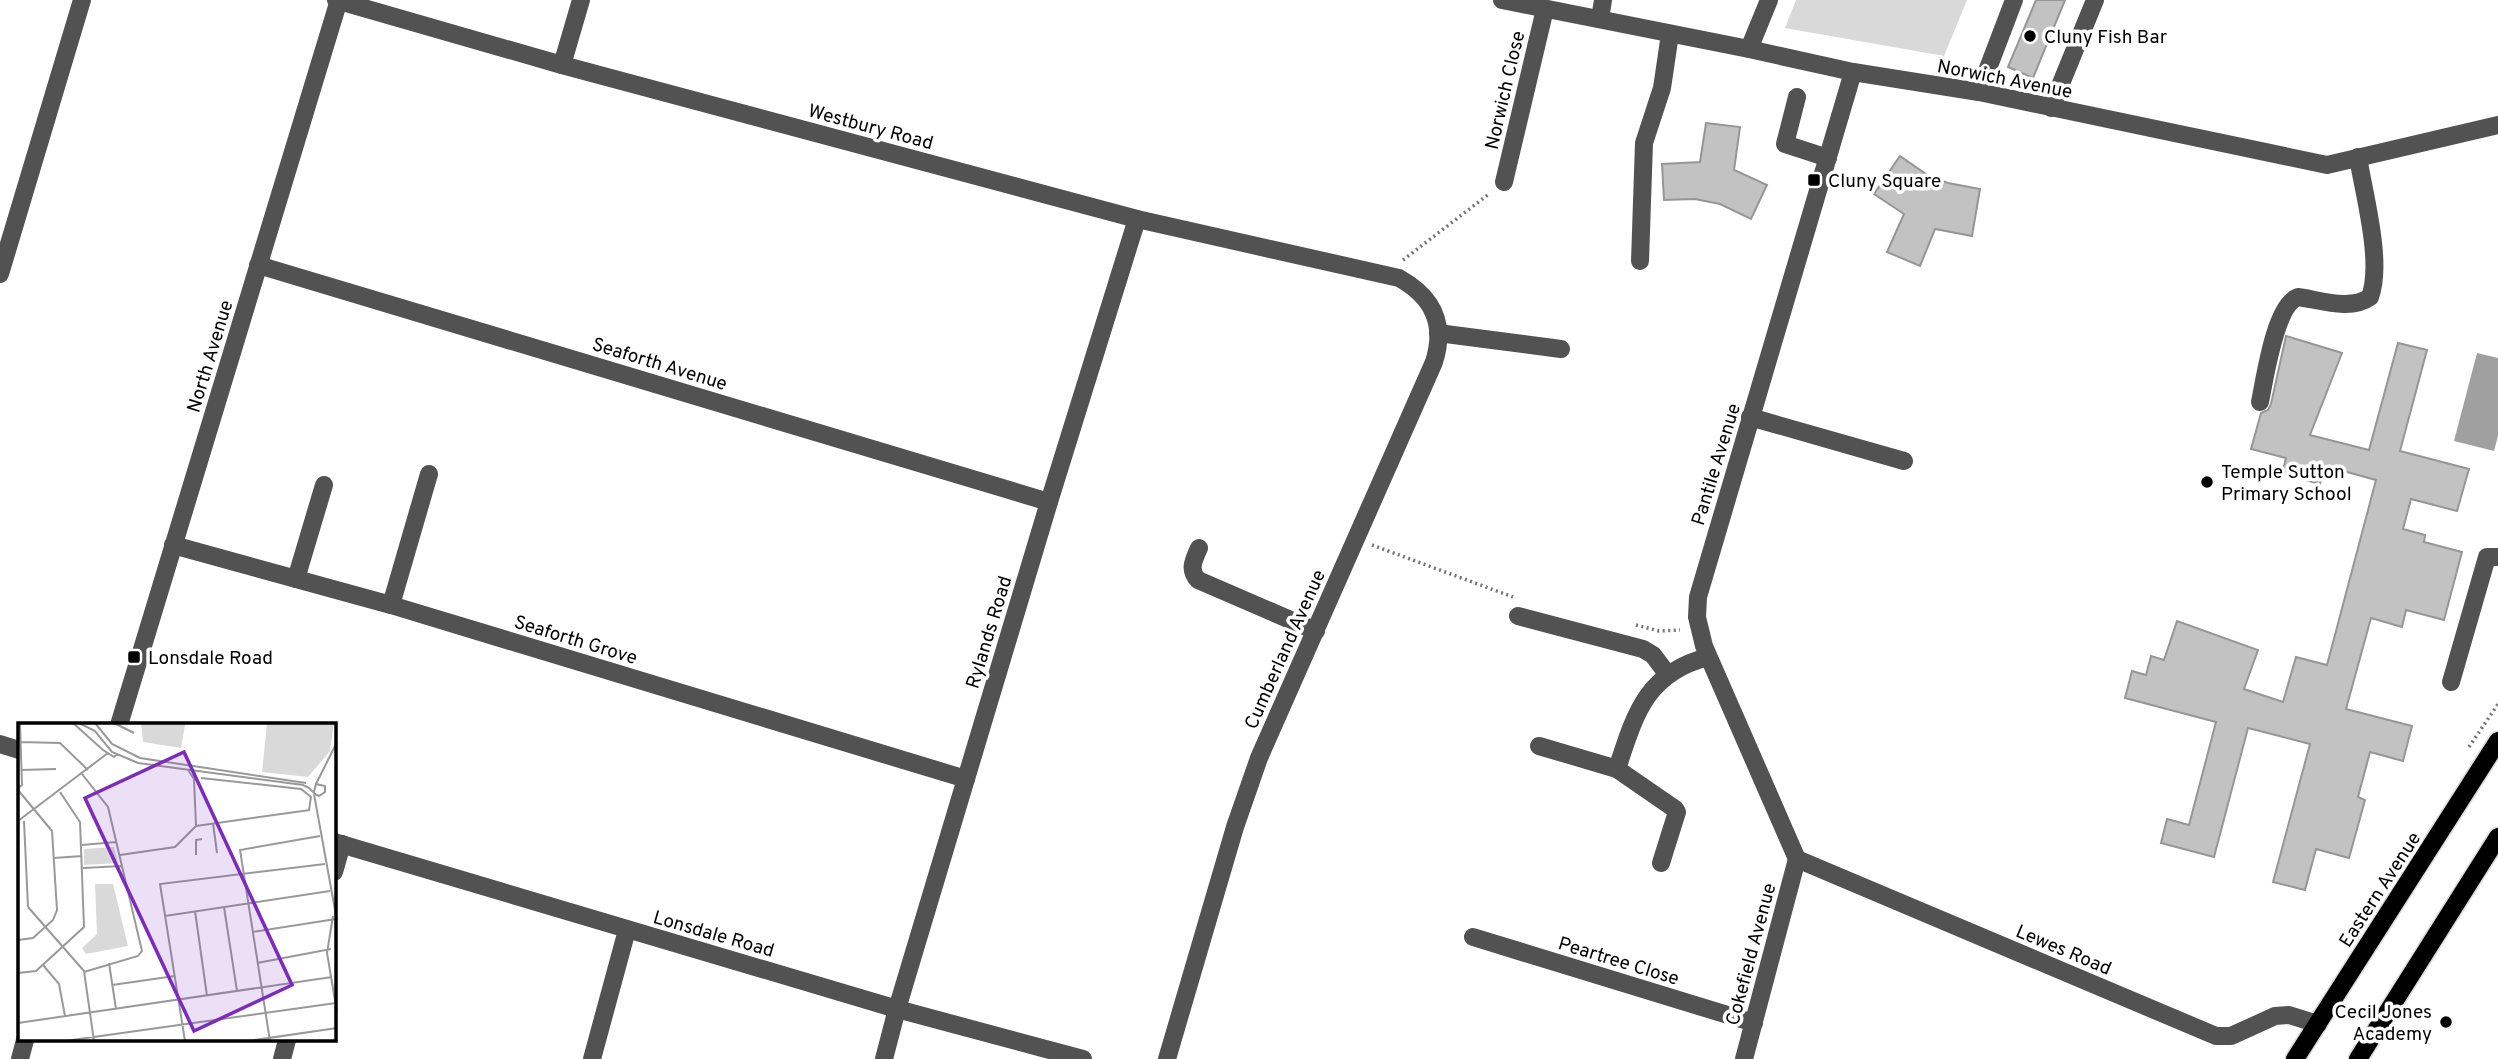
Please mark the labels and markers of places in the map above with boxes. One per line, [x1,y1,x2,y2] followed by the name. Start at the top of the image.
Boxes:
[2044,26,2168,50] place label: Cluny Fish Bar
[2022,28,2038,44] marker: Cluny Fish Bar
[1828,170,1941,194] place label: Cluny Square
[1806,172,1822,188] marker: Cluny Square
[2221,461,2352,507] place label: Temple Sutton Primary School
[2199,474,2215,490] marker: Temple Sutton Primary School
[148,647,273,671] place label: Lonsdale Road
[126,649,142,665] marker: Lonsdale Road
[2334,1001,2432,1047] place label: Cecil Jones Academy
[2438,1014,2454,1030] marker: Cecil Jones Academy

